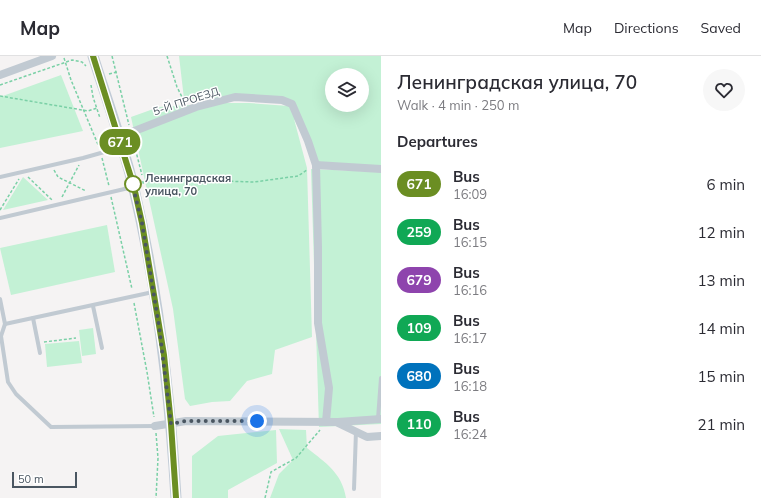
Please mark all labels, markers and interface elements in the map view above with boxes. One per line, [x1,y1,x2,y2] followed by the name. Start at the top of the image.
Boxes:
[20,16,60,40] text: Map
[563,19,592,37] text: Map
[614,19,679,37] text: Directions
[701,19,741,37] text: Saved
[325,68,369,112] map controls
[325,68,369,112] button: layers
[703,69,745,111] button: heart
[397,70,637,94] text: Ленинградская улица, 70
[151,84,221,118] street label: 5-Й ПРОЕЗД
[397,97,519,113] text: Walk · 4 min · 250 m
[97,129,143,155] line badge: 671
[397,132,478,151] text: Departures
[107,133,133,151] text: 671
[453,167,480,186] text: Bus
[145,171,231,198] place label: Ленинградская улица, 70
[124,175,142,193] marker: Ленинградская улица, 70
[406,175,432,193] text: 671
[707,175,745,194] text: 6 min
[453,186,487,202] text: 16:09
[453,215,480,234] text: Bus
[406,223,432,241] text: 259
[698,223,745,242] text: 12 min
[453,234,487,250] text: 16:15
[453,263,480,282] text: Bus
[406,271,432,289] text: 679
[698,271,745,290] text: 13 min
[453,282,487,298] text: 16:16
[453,311,480,330] text: Bus
[406,319,432,337] text: 109
[698,319,745,338] text: 14 min
[453,330,487,346] text: 16:17
[453,359,480,378] text: Bus
[406,367,432,385] text: 680
[698,367,745,386] text: 15 min
[453,378,487,394] text: 16:18
[453,407,480,426] text: Bus
[247,411,267,431] your location
[406,415,432,433] text: 110
[698,415,745,434] text: 21 min
[453,426,487,442] text: 16:24
[12,470,77,489] scale bar
[18,472,44,486] text: 50 m

